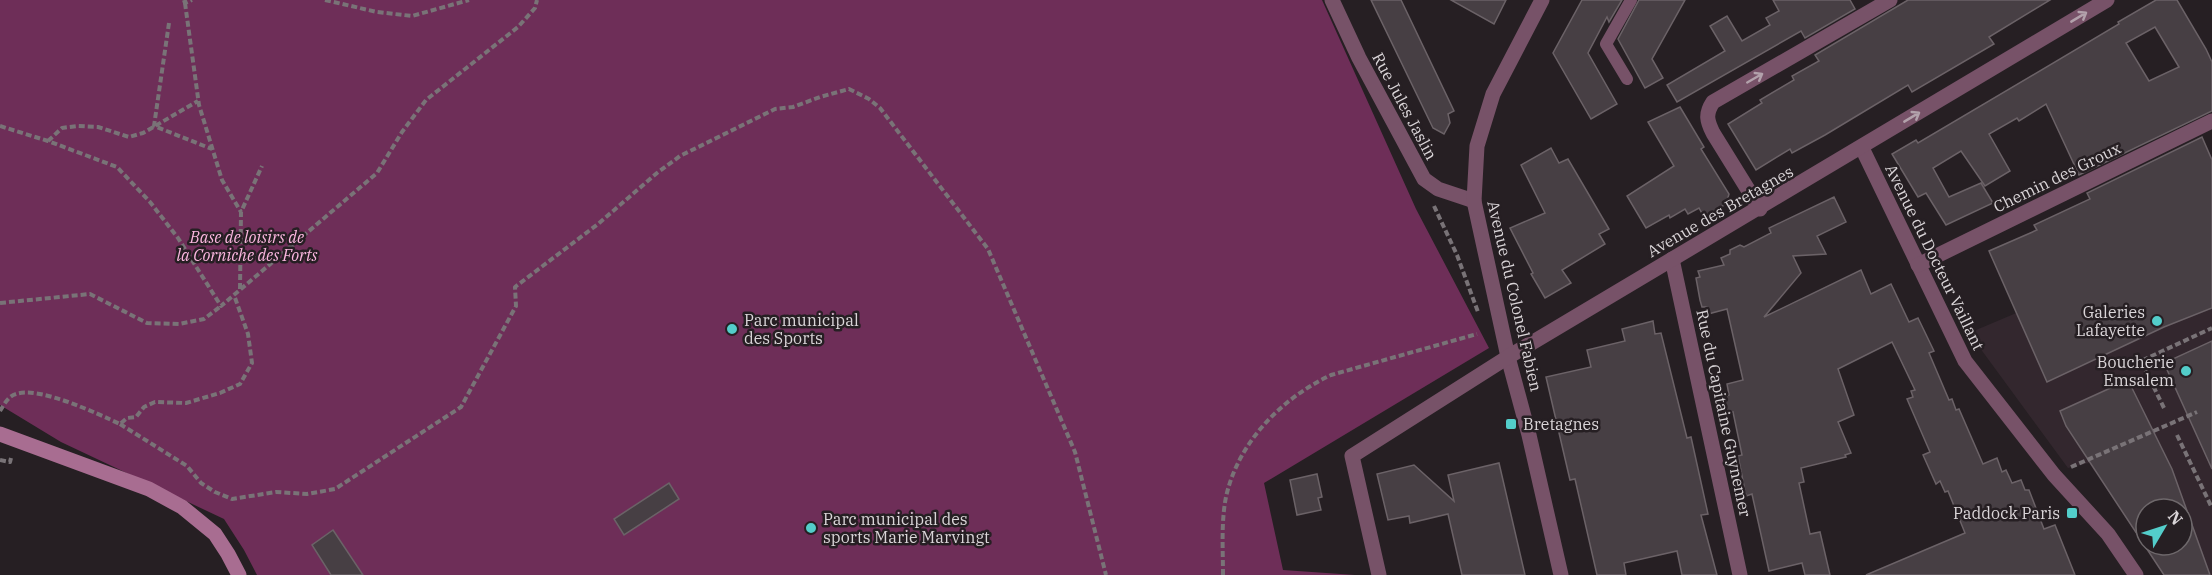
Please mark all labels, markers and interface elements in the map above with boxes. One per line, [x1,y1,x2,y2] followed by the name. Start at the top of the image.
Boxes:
[2070,11,2087,23] one-way arrow
[1368,49,1442,163] street label: Rue Jules Jaslin
[1746,71,1763,83] one-way arrow
[1903,111,1920,123] one-way arrow
[1990,137,2124,217] street label: Chemin des Groux
[1643,161,1797,261] street label: Avenue des Bretagnes
[1881,161,1989,354] street label: Avenue du Docteur Vaillant
[1483,199,1547,393] street label: Avenue du Colonel Fabien
[177,227,318,265] park label: Base de loisirs de la Corniche des Forts
[2076,302,2145,340] place label: Galeries Lafayette
[1692,307,1756,519] street label: Rue du Capitaine Guynemer
[744,310,859,348] place label: Parc municipal des Sports
[2150,314,2164,328] marker: Galeries Lafayette
[725,322,739,336] marker: Parc municipal des Sports
[2097,352,2174,390] place label: Boucherie Emsalem
[2179,364,2193,378] marker: Boucherie Emsalem
[1523,414,1599,434] place label: Bretagnes
[1504,417,1518,431] marker: Bretagnes
[2134,497,2194,557] north arrow
[1953,503,2060,523] place label: Paddock Paris
[2065,506,2079,520] marker: Paddock Paris
[2164,506,2187,529] text: N
[823,509,990,547] place label: Parc municipal des sports Marie Marvingt
[804,521,818,535] marker: Parc municipal des sports Marie Marvingt

